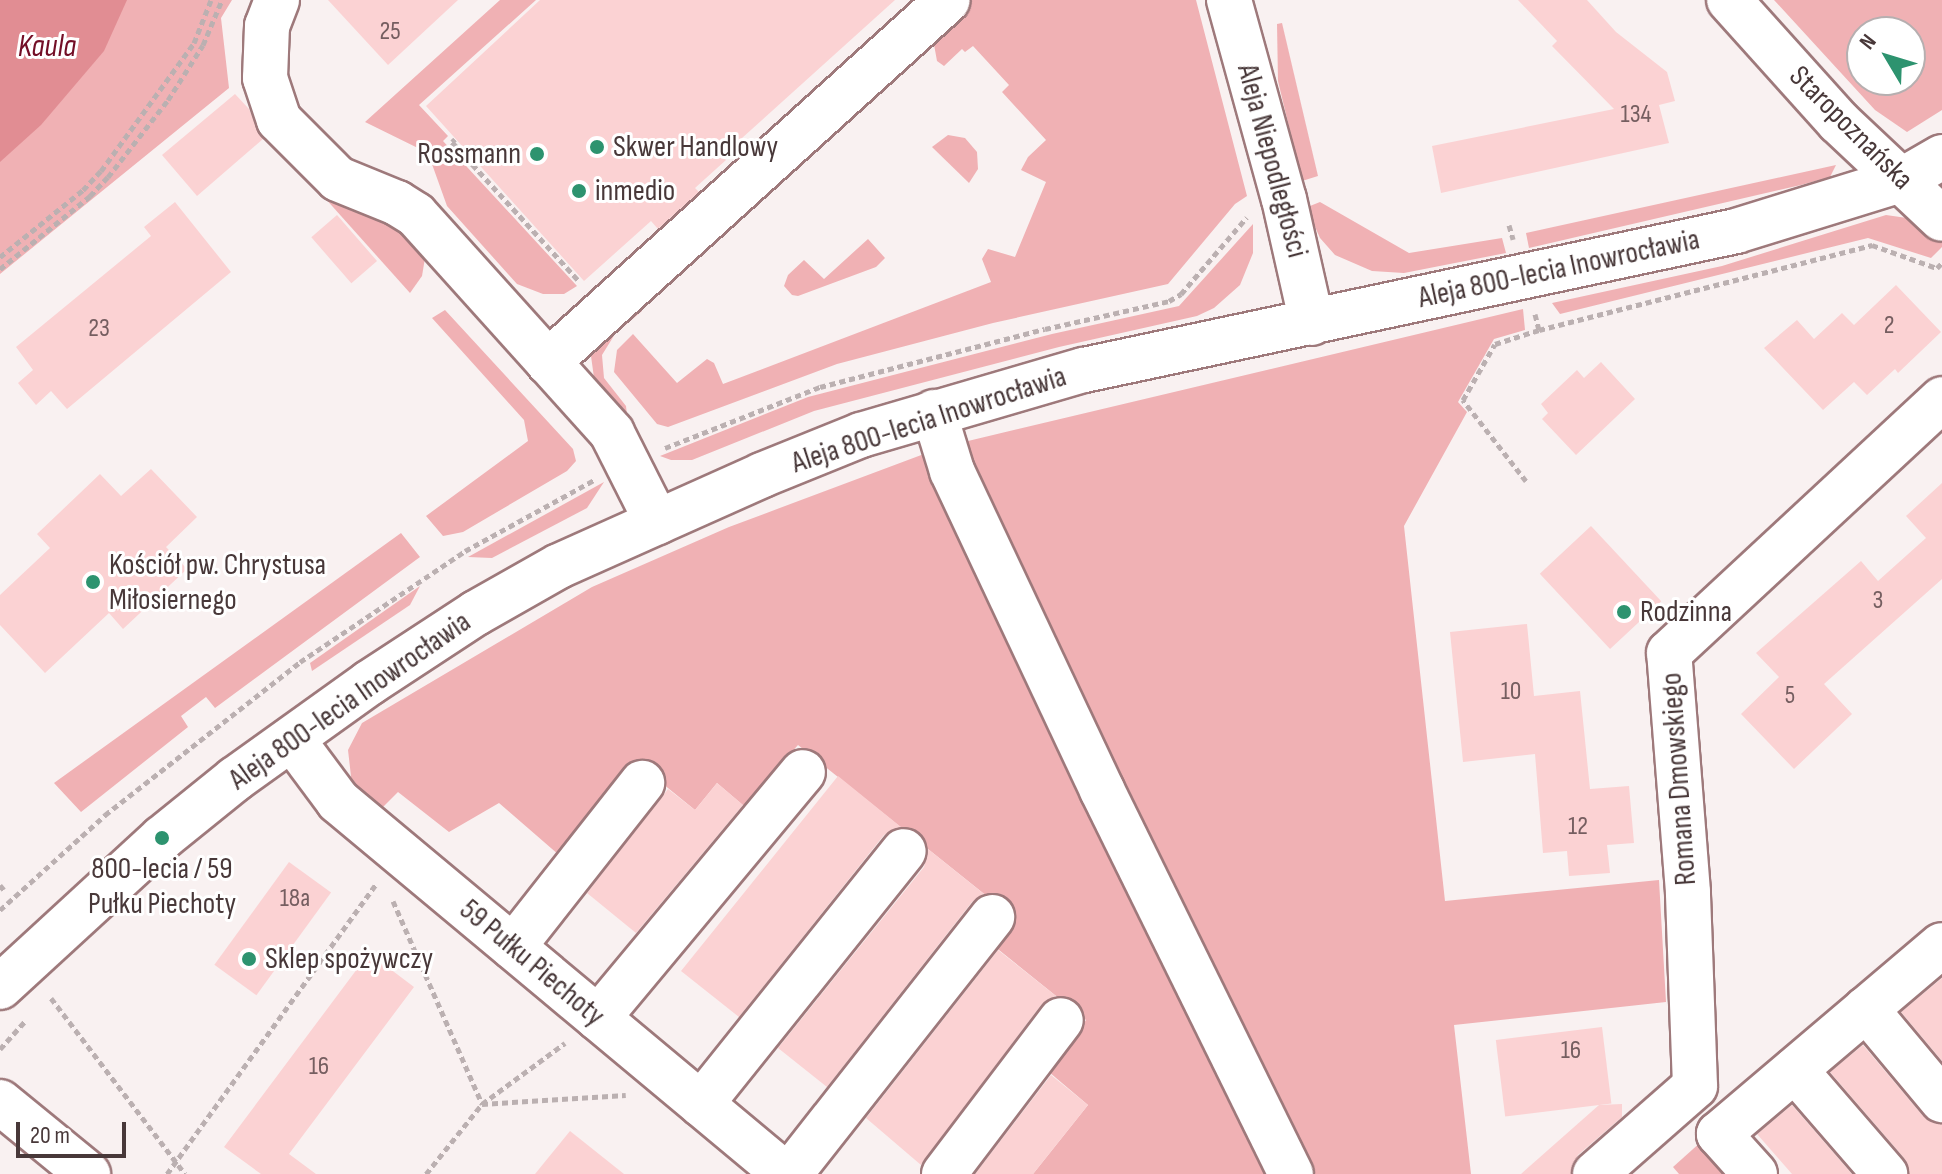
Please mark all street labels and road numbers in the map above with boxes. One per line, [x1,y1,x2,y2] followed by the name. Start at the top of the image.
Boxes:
[1782,59,1920,197] street label: Staropoznańska
[1229,60,1315,262] street label: Aleja Niepodległości
[1415,222,1703,316] street label: Aleja 800-lecia Inowrocławia
[787,359,1071,481] street label: Aleja 800-lecia Inowrocławia
[222,604,478,798] street label: Aleja 800-lecia Inowrocławia
[1654,671,1704,887] street label: Romana Dmowskiego
[452,892,612,1034] street label: 59 Pułku Piechoty

